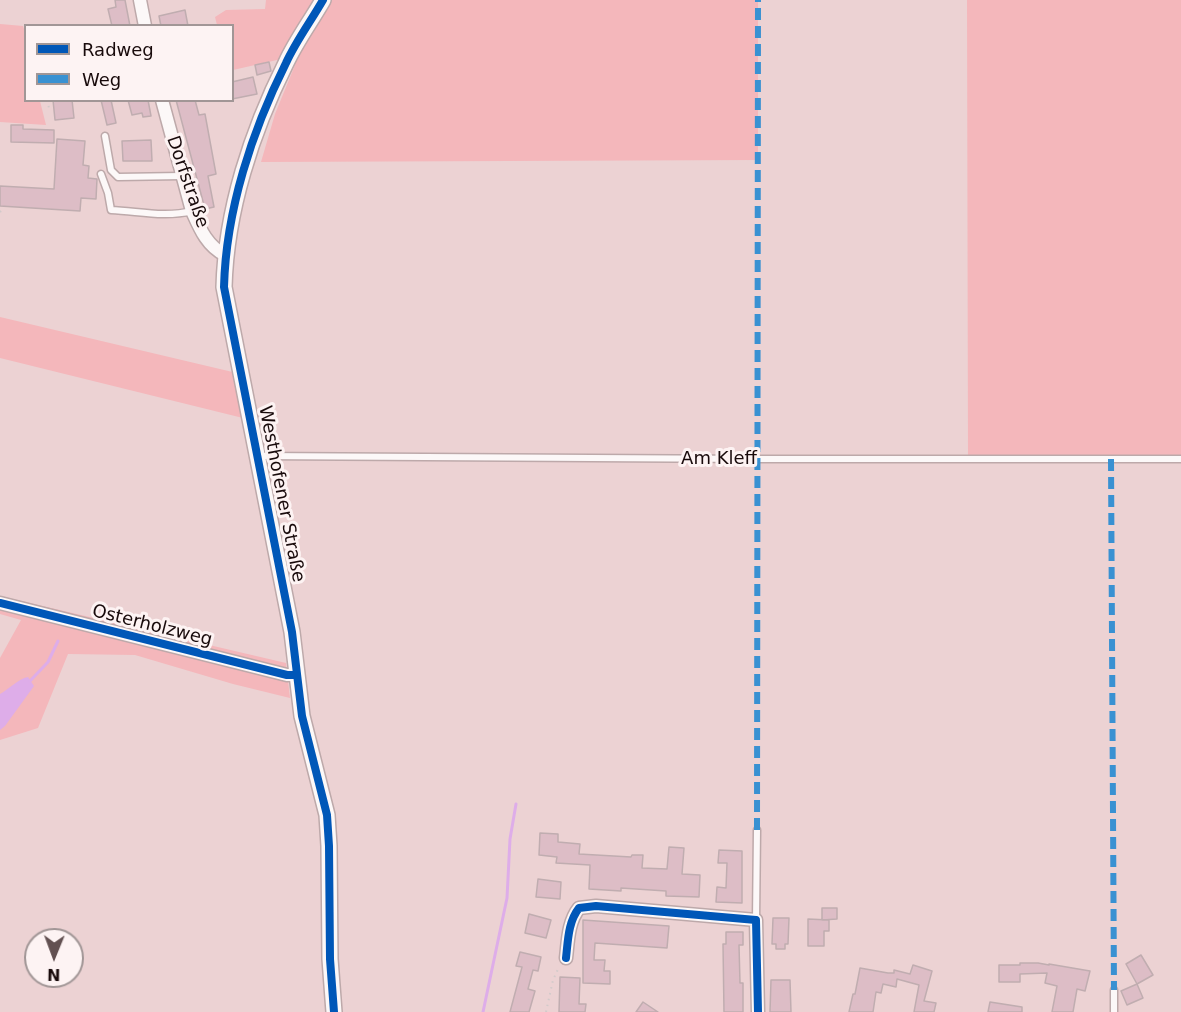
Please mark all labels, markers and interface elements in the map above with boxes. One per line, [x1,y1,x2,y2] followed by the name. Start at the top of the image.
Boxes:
[24,24,234,102] legend
[82,39,154,60] text: Radweg
[82,69,121,90] text: Weg
[161,133,213,231] street label: Dorfstraße
[253,404,309,584] street label: Westhofener Straße
[681,448,757,470] street label: Am Kleff
[90,601,214,651] street label: Osterholzweg
[24,928,84,988] north arrow
[47,965,61,984] text: N

